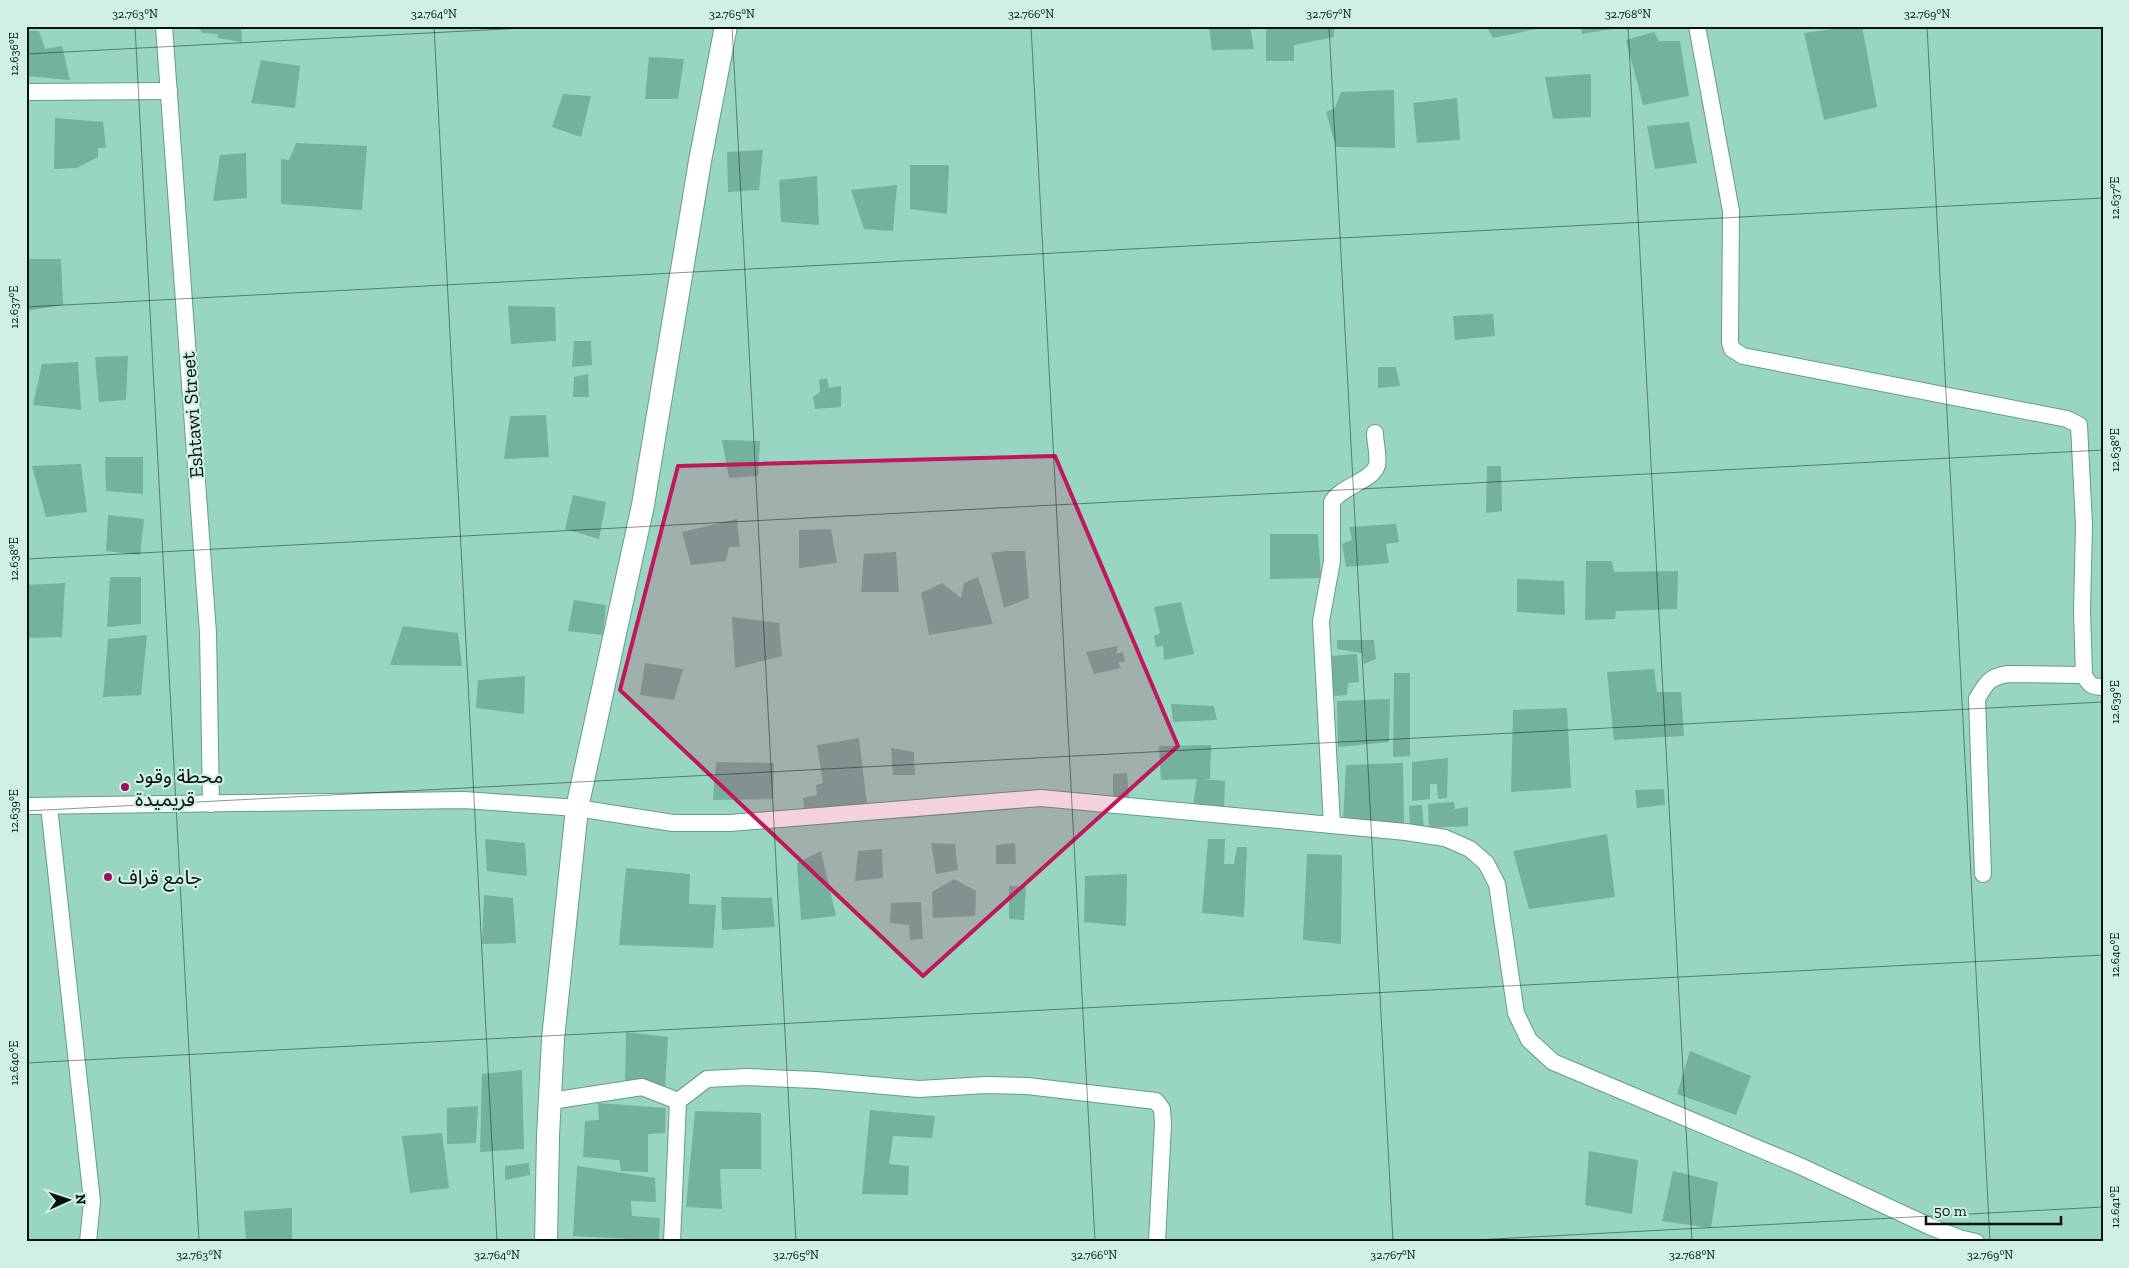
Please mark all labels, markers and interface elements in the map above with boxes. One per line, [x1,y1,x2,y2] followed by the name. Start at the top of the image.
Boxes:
[112,7,158,21] text: 32.763°N
[411,7,457,21] text: 32.764°N
[709,7,755,21] text: 32.765°N
[1008,7,1054,21] text: 32.766°N
[1306,7,1352,21] text: 32.767°N
[1605,7,1651,21] text: 32.768°N
[1904,7,1950,21] text: 32.769°N
[7,32,21,76] text: 12.636°E
[2108,177,2122,219] text: 12.637°E
[7,286,21,328] text: 12.637°E
[176,350,208,479] street label: Eshtawi Street
[2108,428,2122,472] text: 12.638°E
[7,537,21,581] text: 12.638°E
[2108,680,2122,724] text: 12.639°E
[135,764,224,811] place label: محطة وقود قريميدة
[119,781,131,793] marker: محطة وقود قريميدة
[7,789,21,833] text: 12.639°E
[118,865,202,892] place label: جامع قراف
[102,871,114,883] marker: جامع قراف
[2108,933,2122,977] text: 12.640°E
[7,1041,21,1085] text: 12.640°E
[42,1176,92,1226] north arrow
[2108,1186,2122,1228] text: 12.641°E
[1926,1193,2062,1225] scale bar
[72,1194,89,1205] text: N
[1934,1202,1967,1220] text: 50 m
[176,1248,222,1262] text: 32.763°N
[474,1248,520,1262] text: 32.764°N
[773,1248,819,1262] text: 32.765°N
[1071,1248,1117,1262] text: 32.766°N
[1370,1248,1416,1262] text: 32.767°N
[1669,1248,1715,1262] text: 32.768°N
[1967,1248,2013,1262] text: 32.769°N

